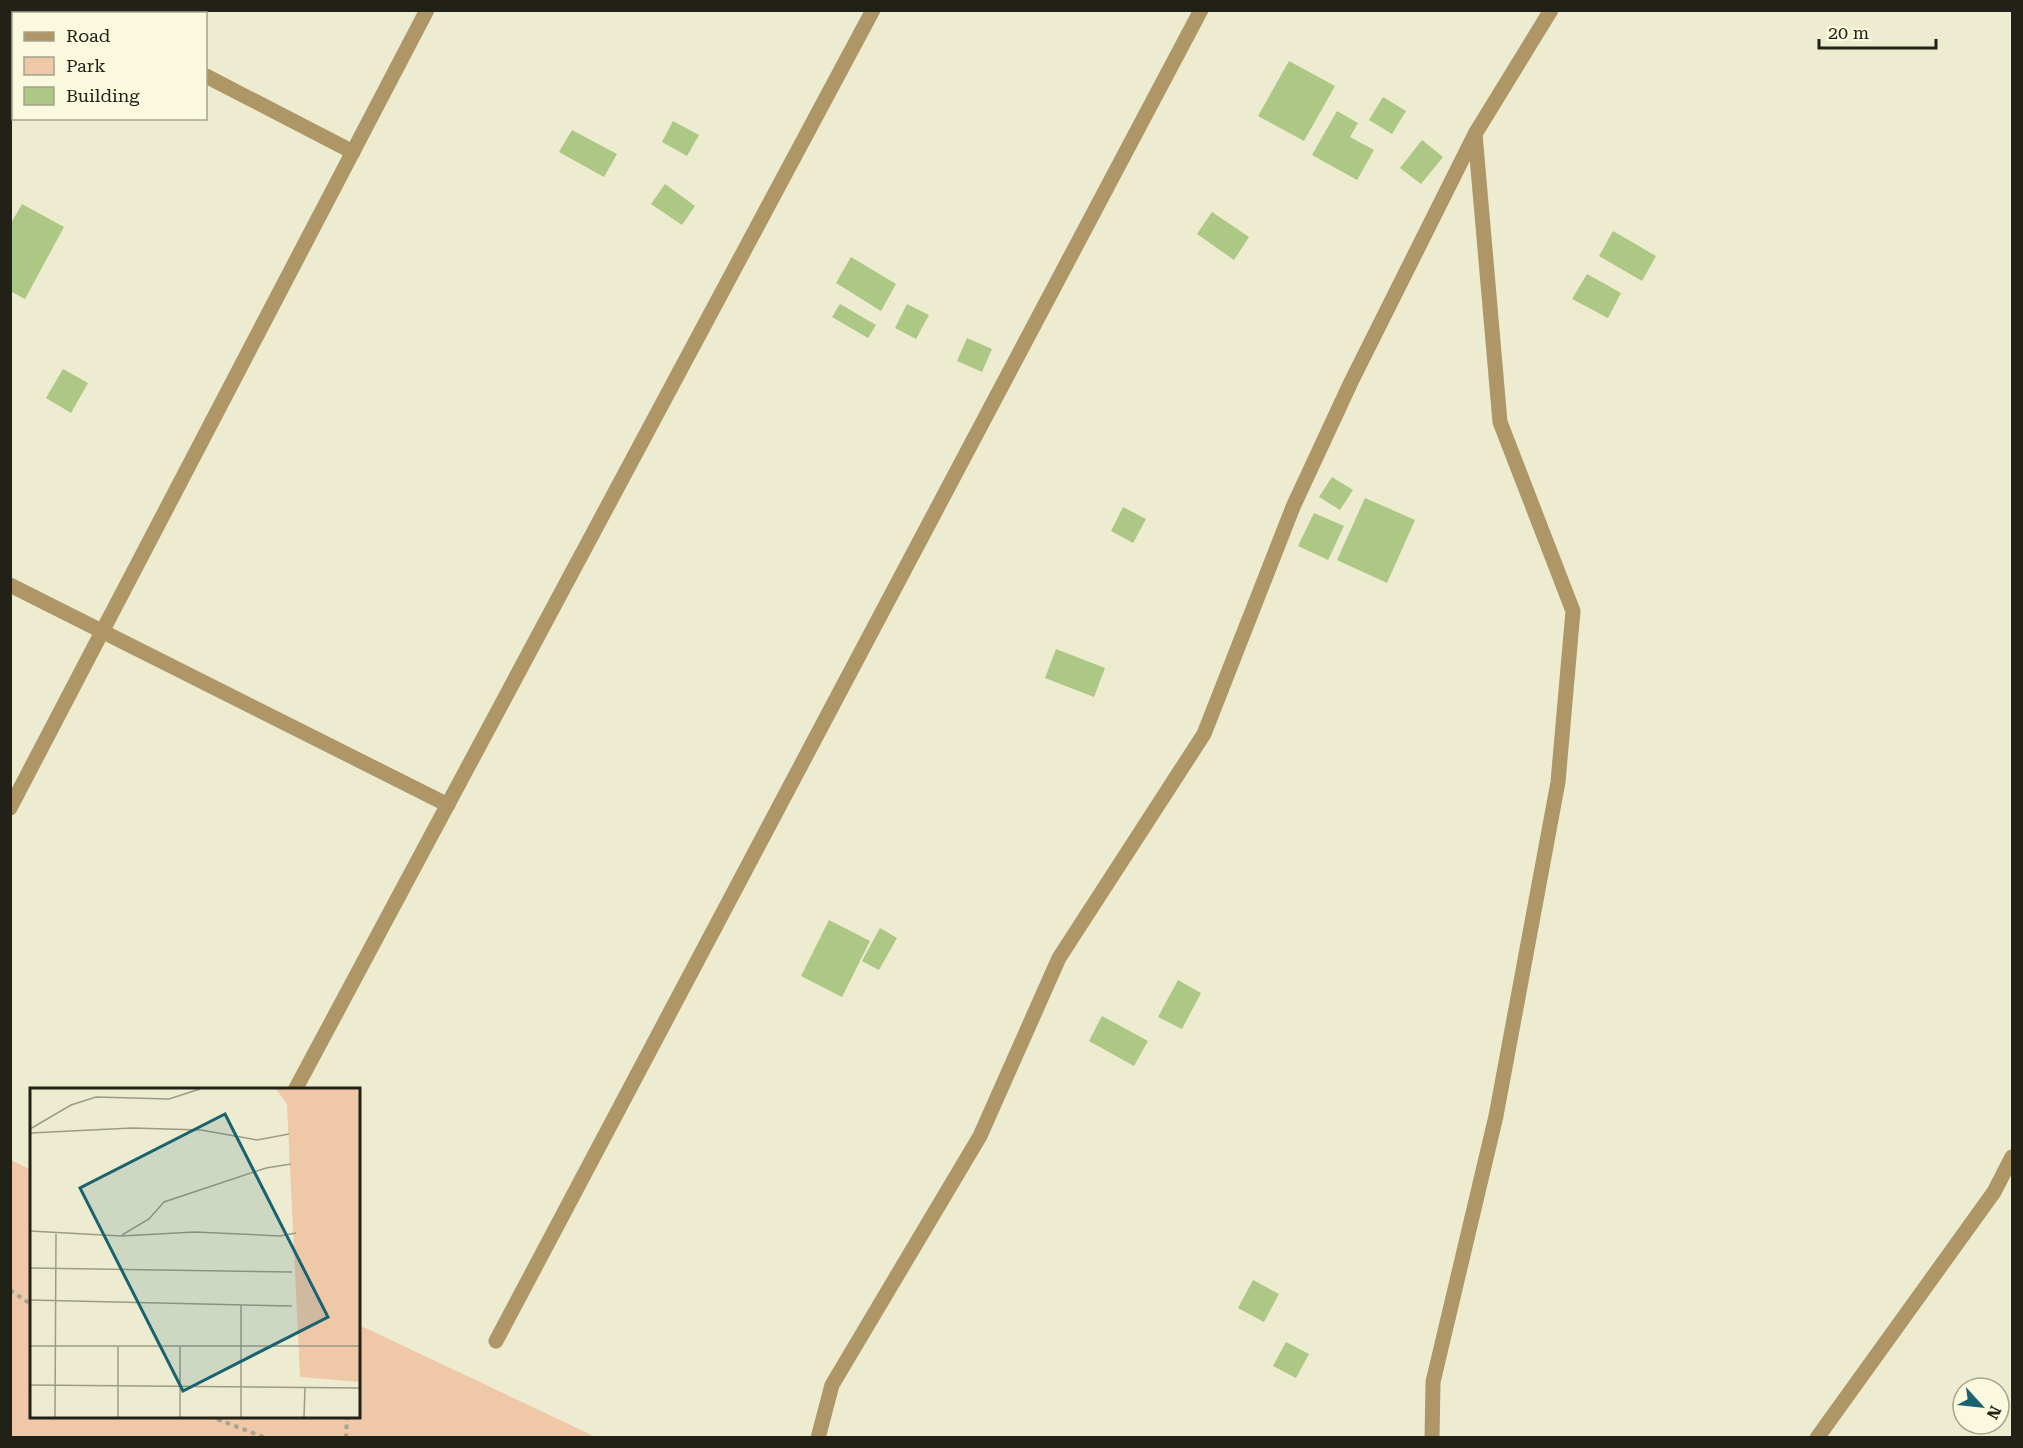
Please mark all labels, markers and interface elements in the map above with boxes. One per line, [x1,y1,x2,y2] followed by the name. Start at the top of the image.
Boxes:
[12,12,207,120] legend
[1819,12,1936,50] scale bar
[1828,22,1869,43] text: 20 m
[66,25,111,46] text: Road
[66,55,106,76] text: Park
[66,85,140,106] text: Building
[30,1088,360,1418] inset map
[1951,1376,2011,1436] north arrow
[1983,1403,2005,1422] text: N

